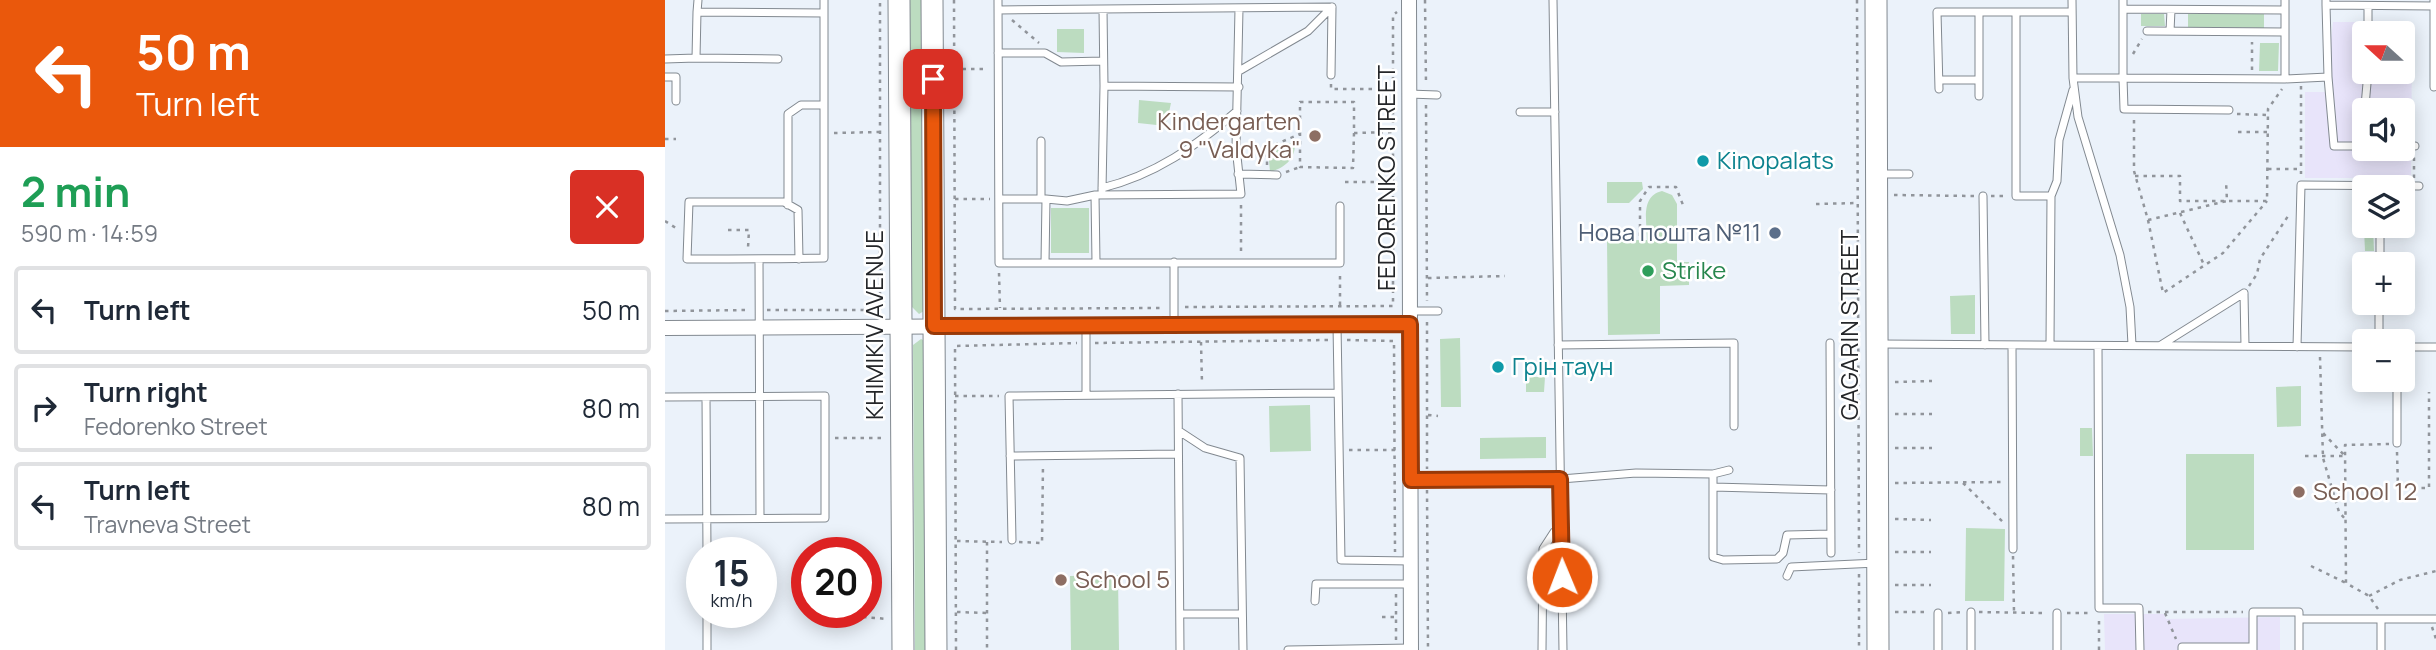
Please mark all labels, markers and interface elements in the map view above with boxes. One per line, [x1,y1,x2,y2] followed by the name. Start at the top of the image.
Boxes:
[136,18,251,85] text: 50 m
[2352,21,2415,84] north arrow
[2352,21,2415,392] map controls
[21,28,112,119] icon: left
[903,49,963,109] pin
[914,60,952,98] icon: arrive
[1369,64,1402,291] street label: FEDORENKO STREET
[136,82,260,126] text: Turn left
[2352,98,2415,161] button: sound
[1157,104,1301,165] place label: Kindergarten 9 "Valdyka"
[1307,128,1323,144] marker: Kindergarten 9 "Valdyka"
[1717,143,1834,176] place label: Kinopalats
[1695,153,1711,169] marker: Kinopalats
[21,162,130,220] text: 2 min
[570,170,644,244] button: close
[2352,175,2415,238] button: layers
[1578,215,1761,248] place label: Нова пошта №11
[21,217,158,249] text: 590 m · 14:59
[1767,225,1783,241] marker: Нова пошта №11
[1832,229,1865,420] street label: GAGARIN STREET
[857,230,890,420] street label: KHIMIKIV AVENUE
[2352,252,2415,315] button: +
[1662,253,1726,286] place label: Strike
[1640,263,1656,279] marker: Strike
[25,291,63,329] icon: left
[84,292,191,328] text: Turn left
[582,292,640,328] text: 50 m
[2352,329,2415,392] button: −
[1512,349,1613,382] place label: Грін таун
[1490,359,1506,375] marker: Грін таун
[84,374,208,410] text: Turn right
[25,389,63,427] icon: right
[582,390,640,426] text: 80 m
[84,410,268,442] text: Fedorenko Street
[84,472,191,508] text: Turn left
[2313,474,2417,507] place label: School 12
[2291,484,2307,500] marker: School 12
[25,487,63,525] icon: left
[582,488,640,524] text: 80 m
[84,508,251,540] text: Travneva Street
[791,537,882,628] speed limit sign: 20
[1525,540,1599,614] position arrow
[714,549,749,597] text: 15
[1075,562,1170,595] place label: School 5
[1053,572,1069,588] marker: School 5
[711,588,752,612] text: km/h

